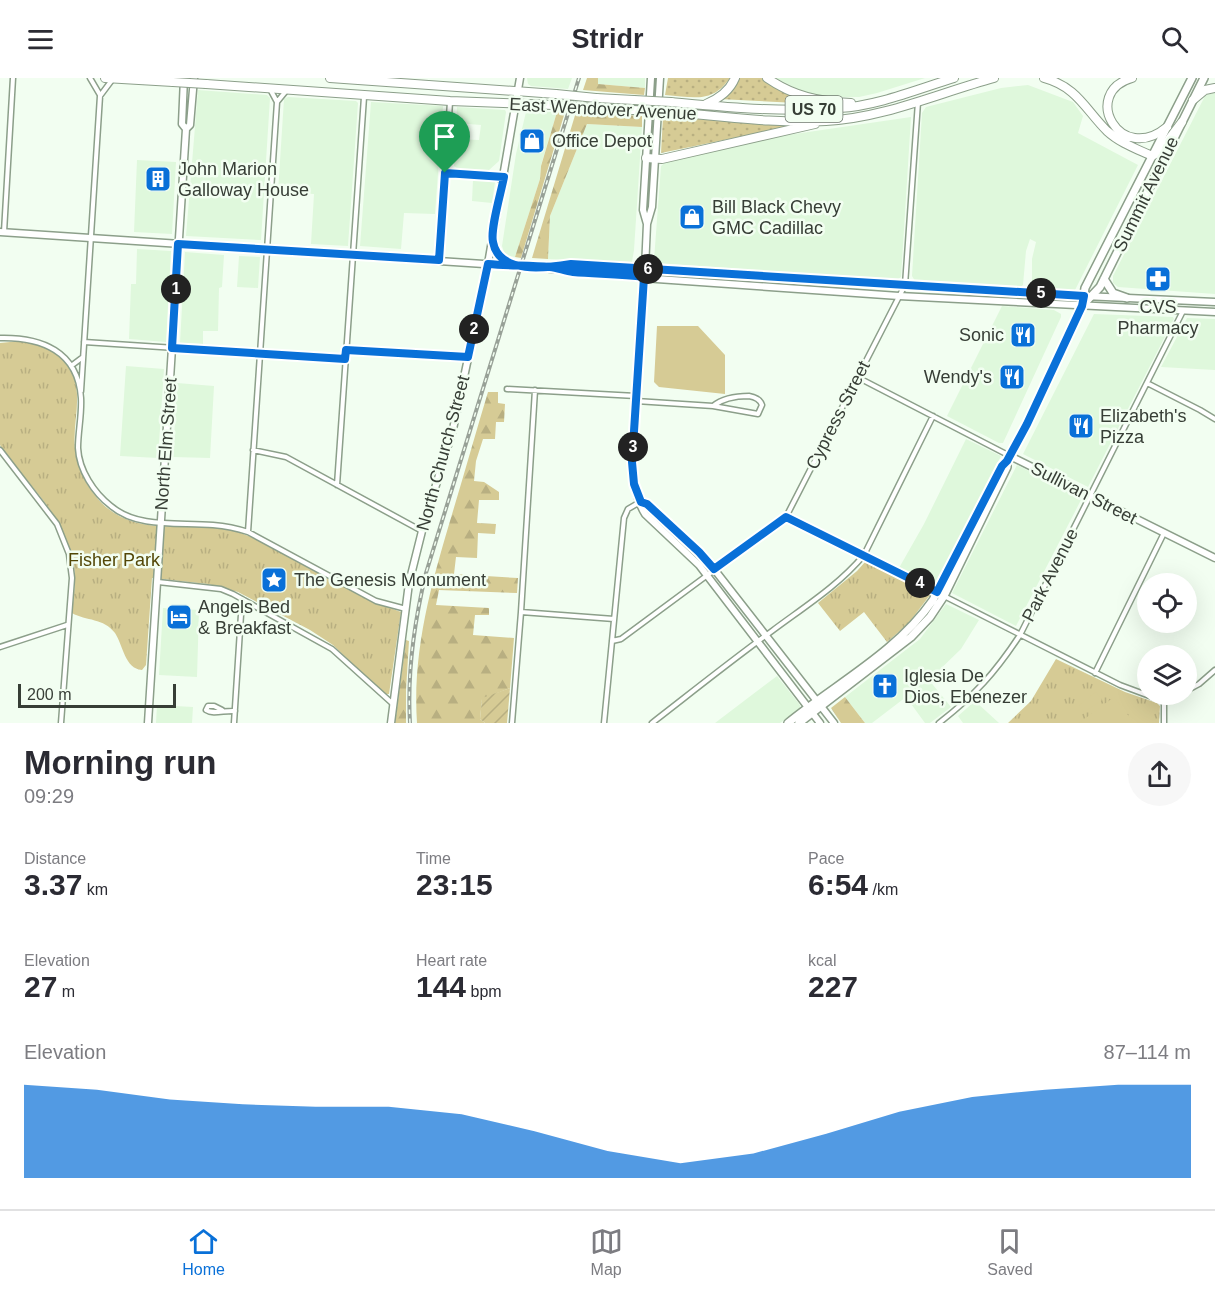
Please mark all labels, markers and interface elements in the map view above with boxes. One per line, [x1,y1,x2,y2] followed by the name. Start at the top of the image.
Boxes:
[24,23,57,56] icon: menu
[1158,23,1191,56] icon: search
[571,24,644,54] text: Stridr
[509,94,697,124] street label: East Wendover Avenue
[786,96,842,122] road number: US 70
[419,111,470,173] pin
[428,120,461,153] icon: arrive
[517,126,547,156] shop icon: Office Depot
[552,131,652,151] place label: Office Depot
[1109,133,1183,255] street label: Summit Avenue
[178,159,309,200] place label: John Marion Galloway House
[143,164,173,194] building icon: John Marion Galloway House
[712,197,841,238] place label: Bill Black Chevy GMC Cadillac
[677,202,707,232] shop icon: Bill Black Chevy GMC Cadillac
[633,254,663,284] pin: 6
[644,260,652,277] text: 6
[1143,264,1173,294] pharmacy icon: CVS Pharmacy
[161,274,191,304] pin: 1
[1026,278,1056,308] pin: 5
[172,280,180,297] text: 1
[1037,284,1045,301] text: 5
[1117,297,1199,338] place label: CVS Pharmacy
[459,314,489,344] pin: 2
[470,320,478,337] text: 2
[1008,320,1038,350] restaurant icon: Sonic
[959,325,1004,345] place label: Sonic
[802,357,874,473] street label: Cypress Street
[997,362,1027,392] restaurant icon: Wendy's
[924,367,992,387] place label: Wendy's
[413,373,473,533] street label: North Church Street
[151,377,181,511] street label: North Elm Street
[1100,406,1186,447] place label: Elizabeth's Pizza
[1066,411,1096,441] restaurant icon: Elizabeth's Pizza
[618,432,648,462] pin: 3
[629,438,637,455] text: 3
[1028,458,1140,528] street label: Sullivan Street
[1018,525,1082,625] street label: Park Avenue
[68,550,161,570] park label: Fisher Park
[259,565,289,595] place icon: The Genesis Monument
[905,568,935,598] pin: 4
[294,570,486,590] place label: The Genesis Monument
[1137,573,1197,705] map controls
[1137,573,1197,633] button: locate
[916,574,924,591] text: 4
[198,597,291,638] place label: Angels Bed & Breakfast
[164,602,194,632] hotel icon: Angels Bed & Breakfast
[1137,645,1197,705] button: layers
[904,666,1027,707] place label: Iglesia De Dios, Ebenezer
[870,671,900,701] church icon: Iglesia De Dios, Ebenezer
[18,681,176,708] scale bar
[27,686,71,703] text: 200 m
[1128,743,1191,806] button: share
[24,744,216,781] text: Morning run
[24,785,74,807] text: 09:29
[24,850,86,867] text: Distance
[416,850,451,867] text: Time
[808,850,844,867] text: Pace
[24,868,82,901] text: 3.37
[416,868,493,901] text: 23:15
[808,868,868,901] text: 6:54
[82,881,108,898] text: km
[868,881,898,898] text: /km
[24,952,90,969] text: Elevation
[416,952,487,969] text: Heart rate
[808,952,836,969] text: kcal
[24,970,57,1003] text: 27
[416,970,466,1003] text: 144
[808,970,858,1003] text: 227
[57,983,75,1000] text: m
[466,983,502,1000] text: bpm
[24,1041,106,1063] text: Elevation
[1104,1041,1191,1063] text: 87–114 m
[182,1225,225,1279] tab: Home
[590,1225,623,1279] tab: Map
[987,1225,1033,1279] tab: Saved

